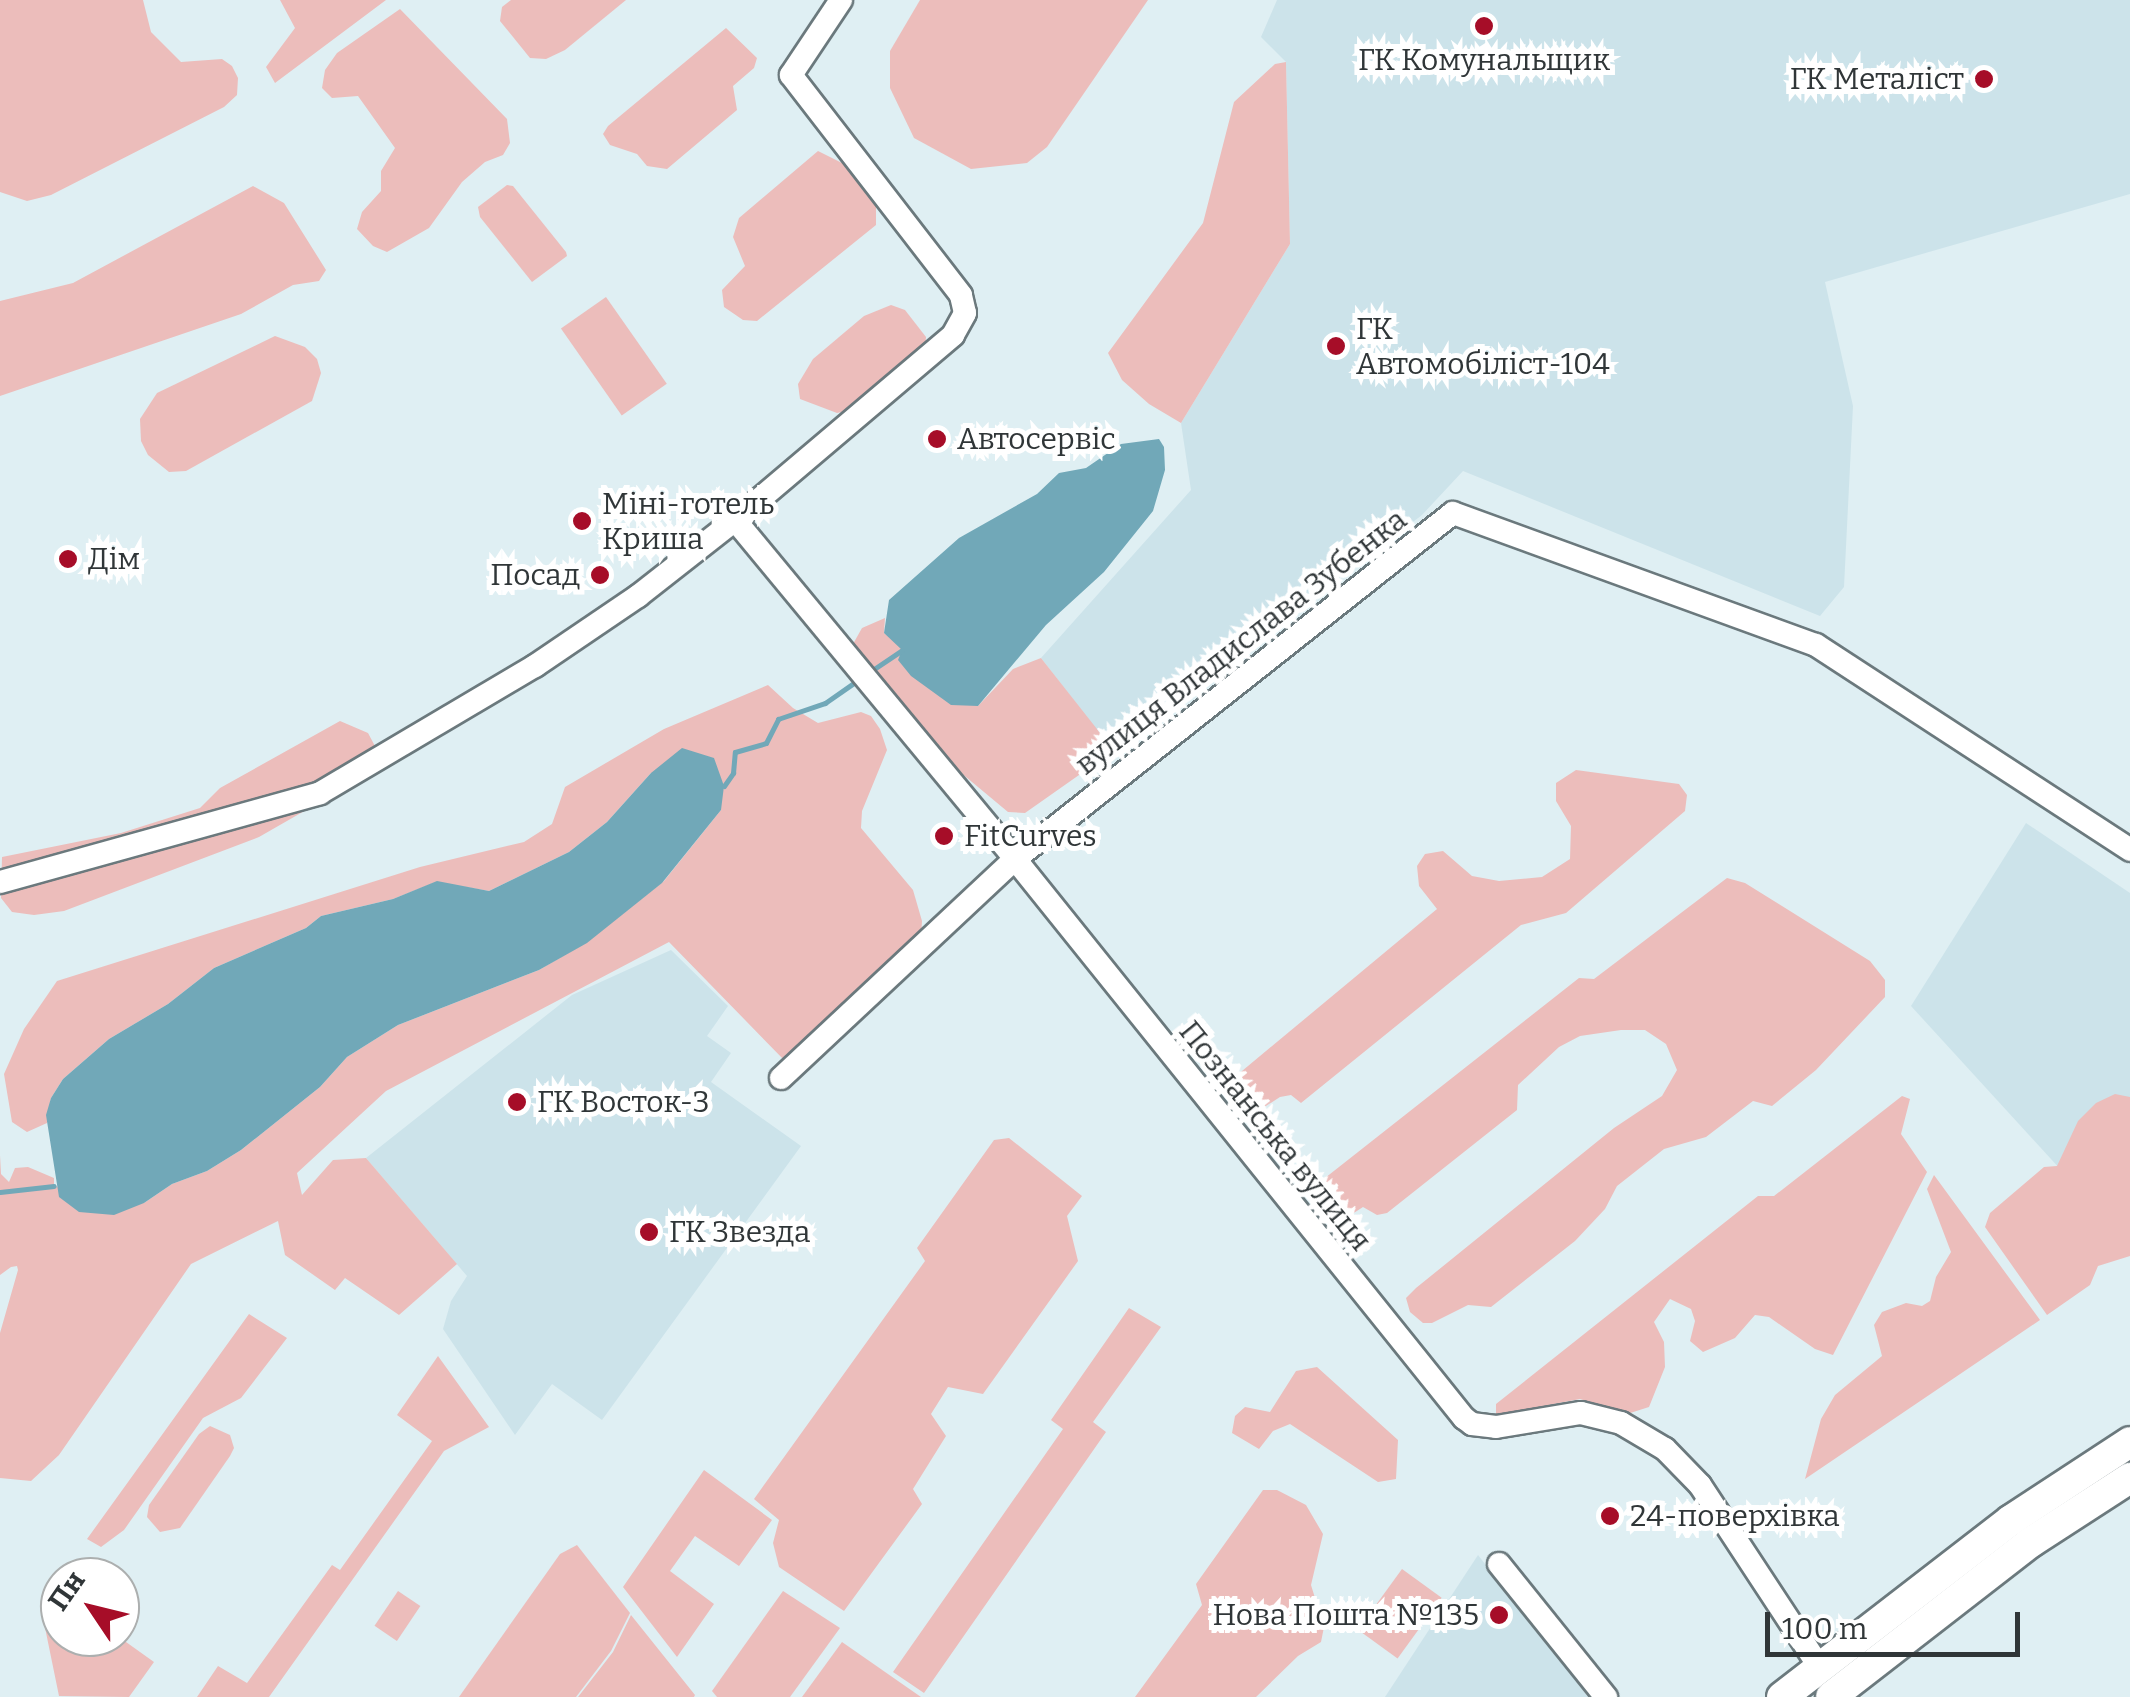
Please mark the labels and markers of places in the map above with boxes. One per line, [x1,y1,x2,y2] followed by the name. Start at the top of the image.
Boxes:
[1473,15,1495,37] marker: ГК Комунальщик
[1358,42,1610,78] place label: ГК Комунальщик
[1790,61,1964,97] place label: ГК Металіст
[1973,68,1995,90] marker: ГК Металіст
[1356,311,1610,382] place label: ГК Автомобіліст-104
[1325,335,1347,357] marker: ГК Автомобіліст-104
[957,421,1116,457] place label: Автосервіс
[926,428,948,450] marker: Автосервіс
[602,486,774,556] place label: Міні-готель Криша
[571,510,593,532] marker: Міні-готель Криша
[88,541,140,577] place label: Дім
[57,548,79,570] marker: Дім
[490,557,580,593] place label: Посад
[589,564,611,586] marker: Посад
[964,818,1097,854] place label: FitCurves
[933,825,955,847] marker: FitCurves
[537,1084,710,1120] place label: ГК Восток-3
[506,1091,528,1113] marker: ГК Восток-3
[669,1214,810,1250] place label: ГК Звезда
[638,1221,660,1243] marker: ГК Звезда
[1630,1498,1840,1534] place label: 24-поверхівка
[1599,1505,1621,1527] marker: 24-поверхівка
[1212,1597,1479,1633] place label: Нова Пошта №135
[1488,1604,1510,1626] marker: Нова Пошта №135

